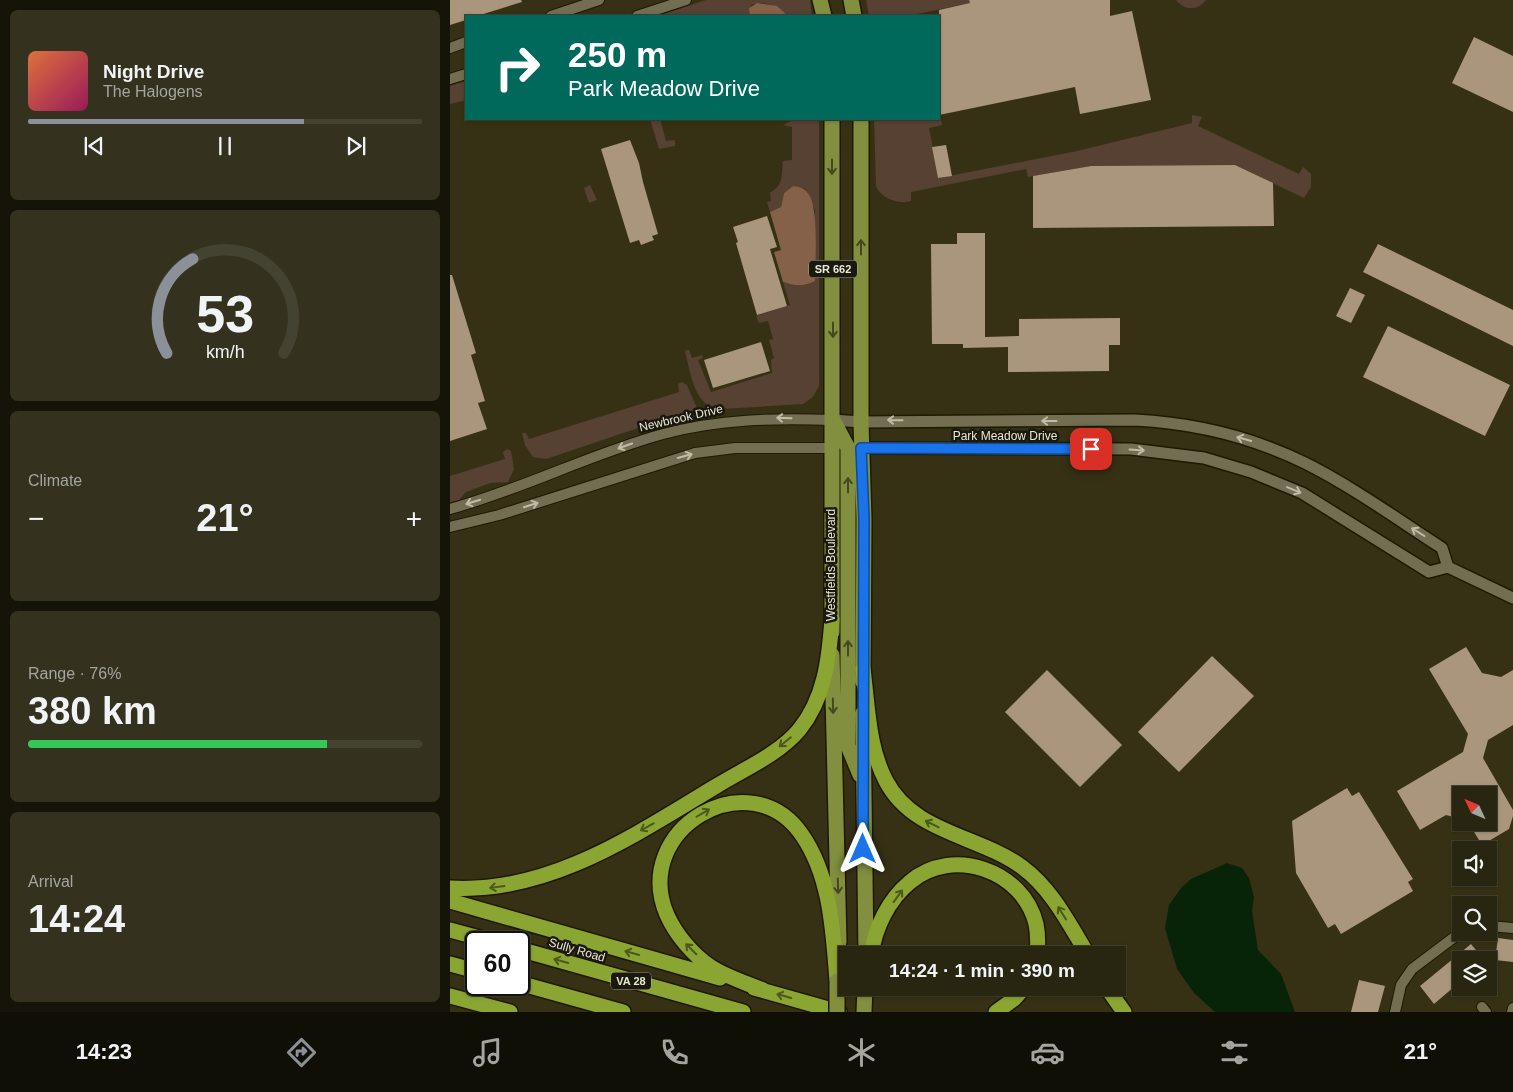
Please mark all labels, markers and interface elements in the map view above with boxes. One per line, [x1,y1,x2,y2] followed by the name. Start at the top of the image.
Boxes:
[485,35,550,100] icon: right
[568,35,667,74] text: 250 m
[103,61,204,82] text: Night Drive
[568,76,760,101] text: Park Meadow Drive
[103,83,203,100] text: The Halogens
[80,132,108,160] icon: previous
[211,132,239,160] icon: pause
[342,132,370,160] icon: next
[827,159,837,175] one-way arrow
[856,239,866,255] one-way arrow
[809,260,857,278] road number: SR 662
[196,285,254,343] text: 53
[828,322,838,338] one-way arrow
[206,342,244,362] text: km/h
[638,402,724,434] street label: Newbrook Drive
[776,413,792,423] one-way arrow
[887,415,904,425] one-way arrow
[1041,416,1057,425] one-way arrow
[1070,428,1112,470] pin
[953,429,1058,443] street label: Park Meadow Drive
[1237,434,1253,443] one-way arrow
[1077,435,1105,463] icon: arrive
[618,442,634,452] one-way arrow
[1129,445,1145,454] one-way arrow
[677,450,693,460] one-way arrow
[28,472,82,489] text: Climate
[843,478,853,494] one-way arrow
[1286,485,1301,495] one-way arrow
[196,497,254,539] text: 21°
[465,498,481,508] one-way arrow
[522,499,538,509] one-way arrow
[28,503,44,534] text: −
[406,503,422,534] text: +
[824,509,838,621] street label: Westfields Boulevard
[1411,527,1425,537] one-way arrow
[843,640,853,656] one-way arrow
[28,665,121,682] text: Range · 76%
[28,690,157,732] text: 380 km
[828,698,838,714] one-way arrow
[779,737,792,748] one-way arrow
[1452,786,1498,831] north arrow
[1452,786,1497,996] map controls
[695,808,710,818] one-way arrow
[924,819,939,829] one-way arrow
[639,822,654,832] one-way arrow
[836,822,888,874] position arrow
[1452,841,1497,886] button: sound
[28,873,73,890] text: Arrival
[833,878,843,894] one-way arrow
[489,882,505,892] one-way arrow
[893,889,903,903] one-way arrow
[1452,896,1497,941] button: search
[28,898,125,940] text: 14:24
[1057,907,1067,921] one-way arrow
[465,931,530,996] speed limit sign: 60
[547,935,607,965] street label: Sully Road
[685,943,697,956] one-way arrow
[624,947,640,957] one-way arrow
[1452,951,1497,996] button: layers
[554,956,570,966] one-way arrow
[889,960,1075,981] text: 14:24 · 1 min · 390 m
[611,972,651,989] road number: VA 28
[777,991,793,1001] one-way arrow
[284,1035,319,1070] icon: directions
[470,1035,505,1070] icon: music
[657,1035,692,1070] icon: phone
[844,1035,879,1070] icon: climate
[1030,1035,1065,1070] icon: car
[1217,1035,1252,1070] icon: filters
[76,1039,132,1064] text: 14:23
[1404,1039,1437,1064] text: 21°

